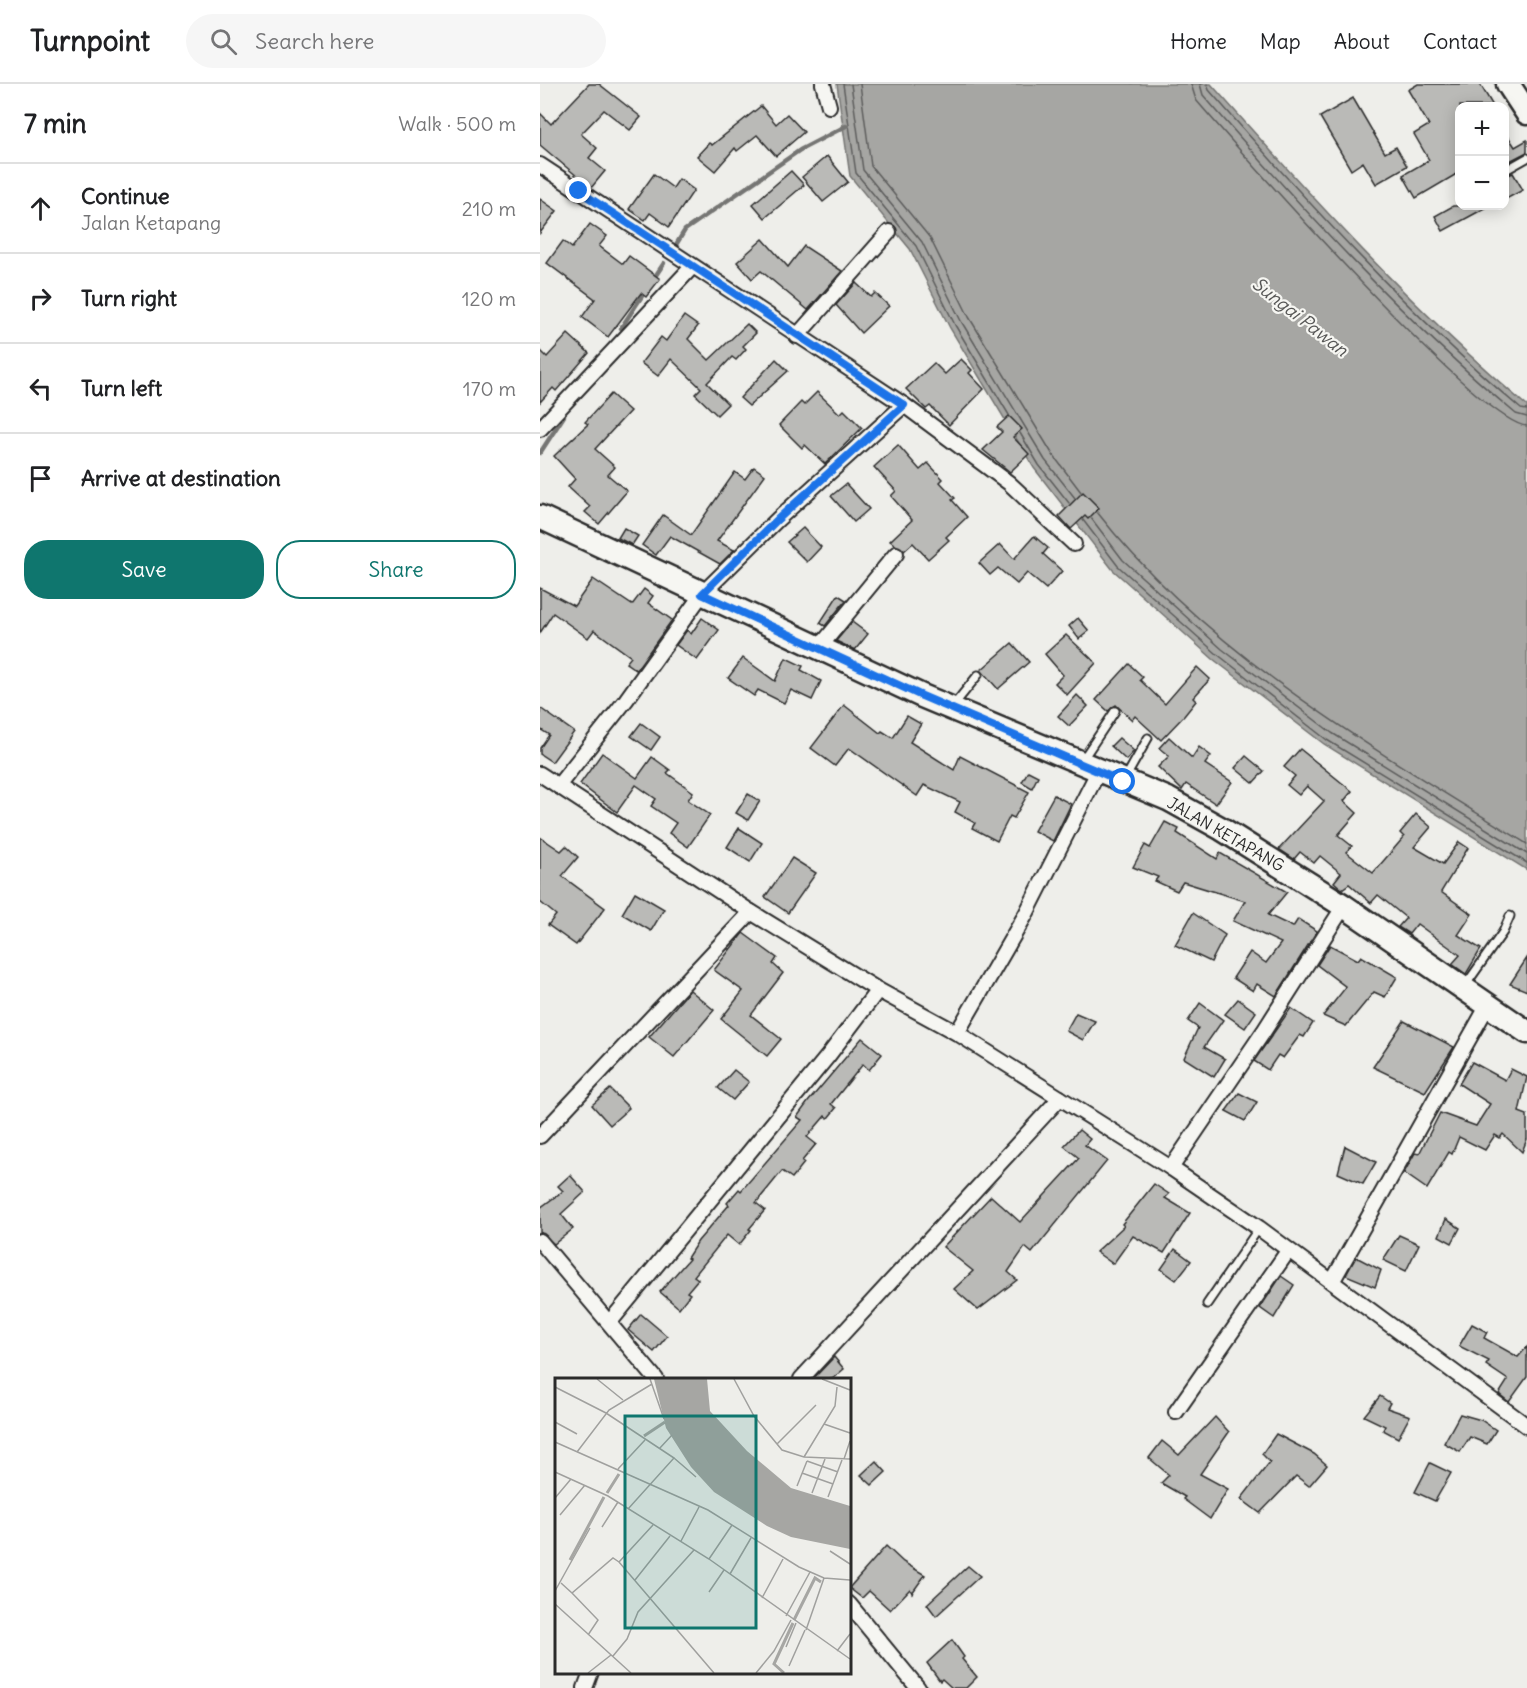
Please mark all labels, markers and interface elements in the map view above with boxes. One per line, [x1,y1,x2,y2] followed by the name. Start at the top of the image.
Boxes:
[186,14,606,68] search box
[30,23,150,59] text: Turnpoint
[207,25,240,58] icon: search
[255,27,374,55] text: Search here
[1170,28,1227,55] text: Home
[1260,28,1301,55] text: Map
[1334,28,1390,55] text: About
[1423,28,1497,55] text: Contact
[1455,102,1509,210] map controls
[1455,102,1509,156] button: +
[24,107,87,140] text: 7 min
[398,111,516,136] text: Walk · 500 m
[1455,156,1509,210] button: −
[565,177,591,203] route end
[81,182,170,210] text: Continue
[24,192,57,225] icon: ahead
[462,196,516,221] text: 210 m
[81,210,221,235] text: Jalan Ketapang
[1248,272,1353,361] water label: Sungai Pawan
[24,282,57,315] icon: right
[81,284,177,312] text: Turn right
[462,286,516,311] text: 120 m
[24,372,57,405] icon: left
[81,374,162,402] text: Turn left
[463,376,516,401] text: 170 m
[24,462,57,495] icon: arrive
[81,464,281,492] text: Arrive at destination
[24,540,264,599] button: Save
[276,540,516,599] button: Share
[1109,768,1135,794] route start
[1164,792,1288,876] street label: JALAN KETAPANG
[555,1378,850,1673] inset map

